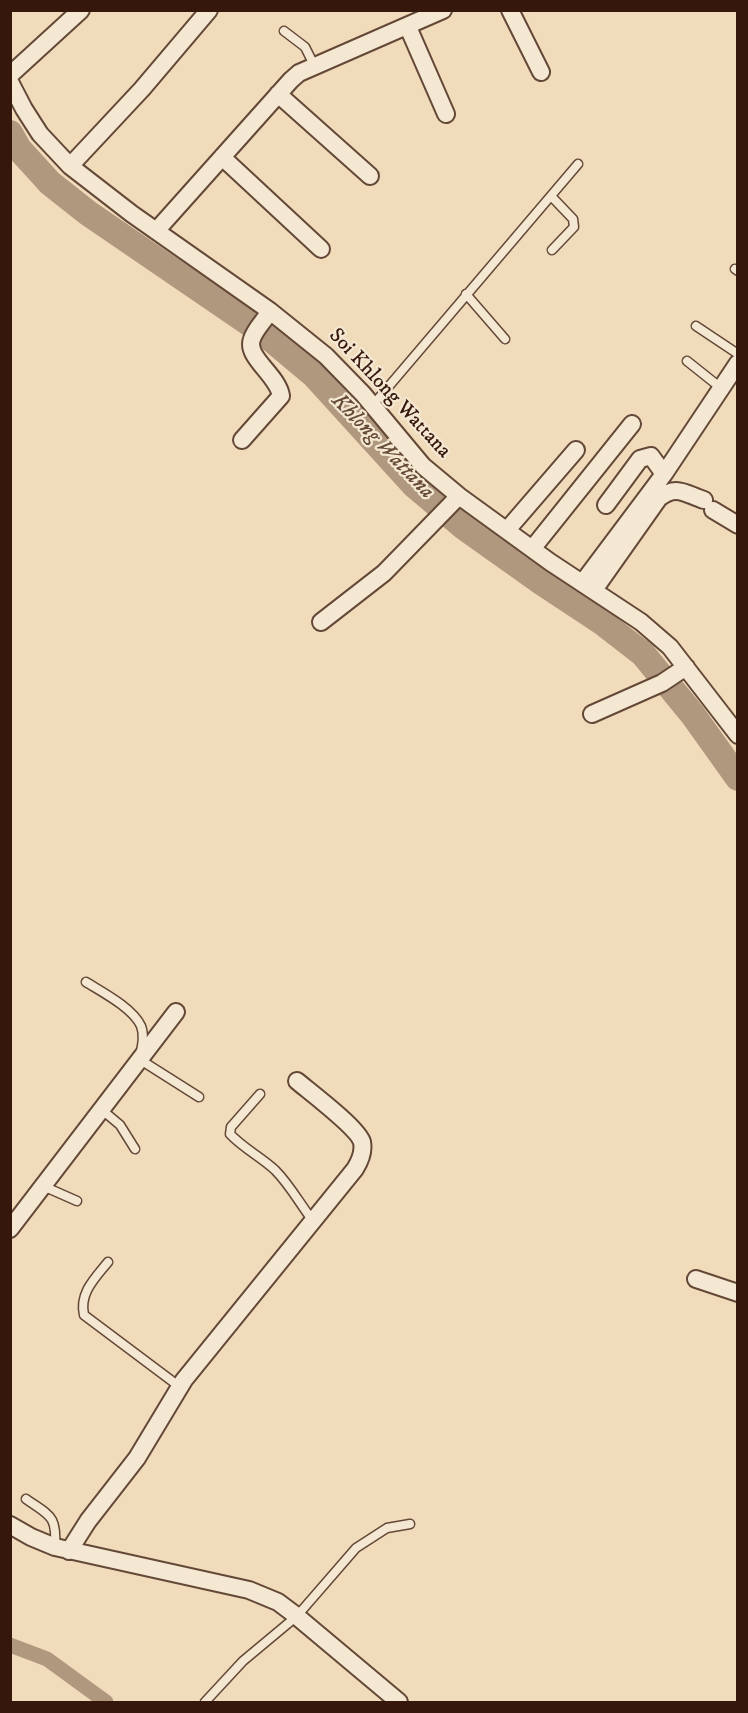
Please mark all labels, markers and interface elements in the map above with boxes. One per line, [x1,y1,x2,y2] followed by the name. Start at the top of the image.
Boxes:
[322,324,456,464] street label: Soi Khlong Wattana
[325,389,439,505] water label: Khlong Wattana

